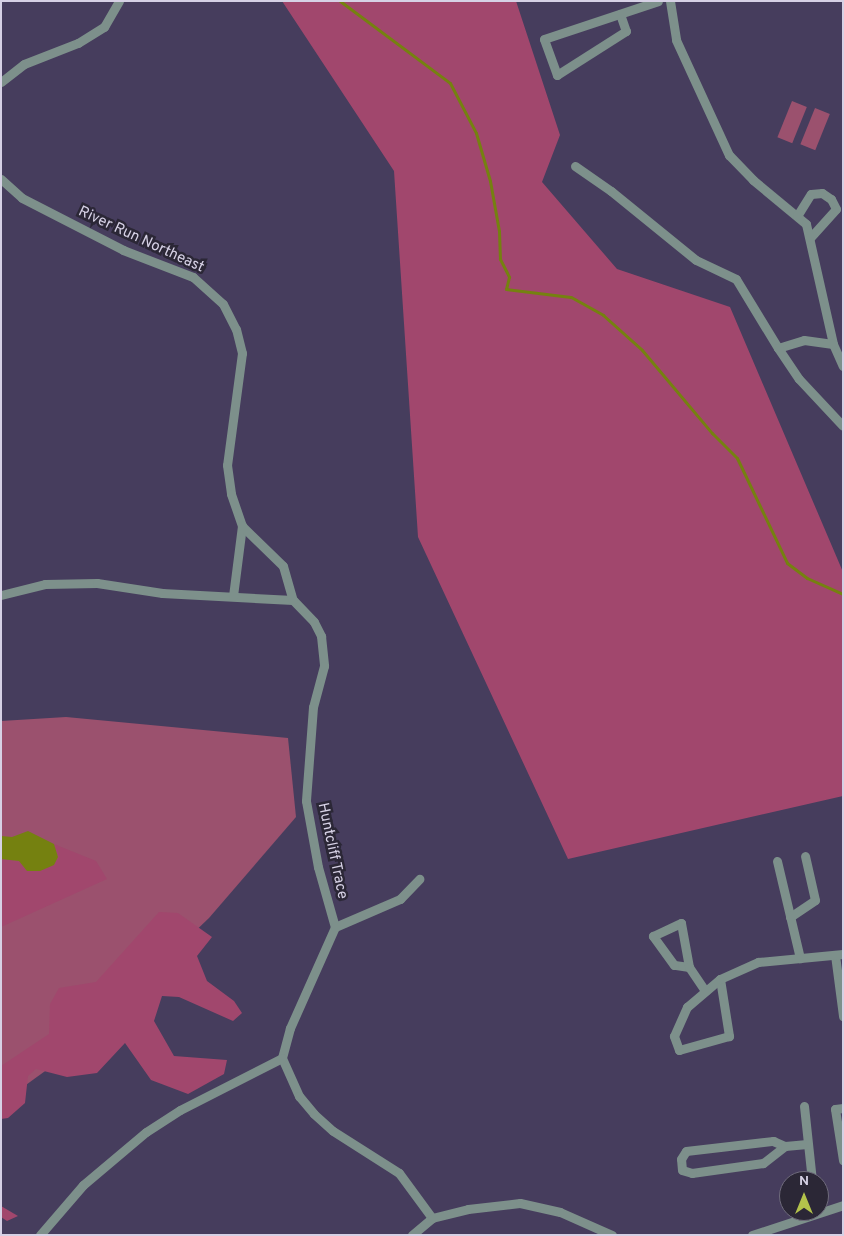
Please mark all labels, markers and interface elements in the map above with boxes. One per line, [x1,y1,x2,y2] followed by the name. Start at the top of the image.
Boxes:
[75,203,207,277] street label: River Run Northeast
[313,801,351,901] street label: Huntcliff Trace
[779,1171,829,1221] north arrow
[799,1173,809,1190] text: N

